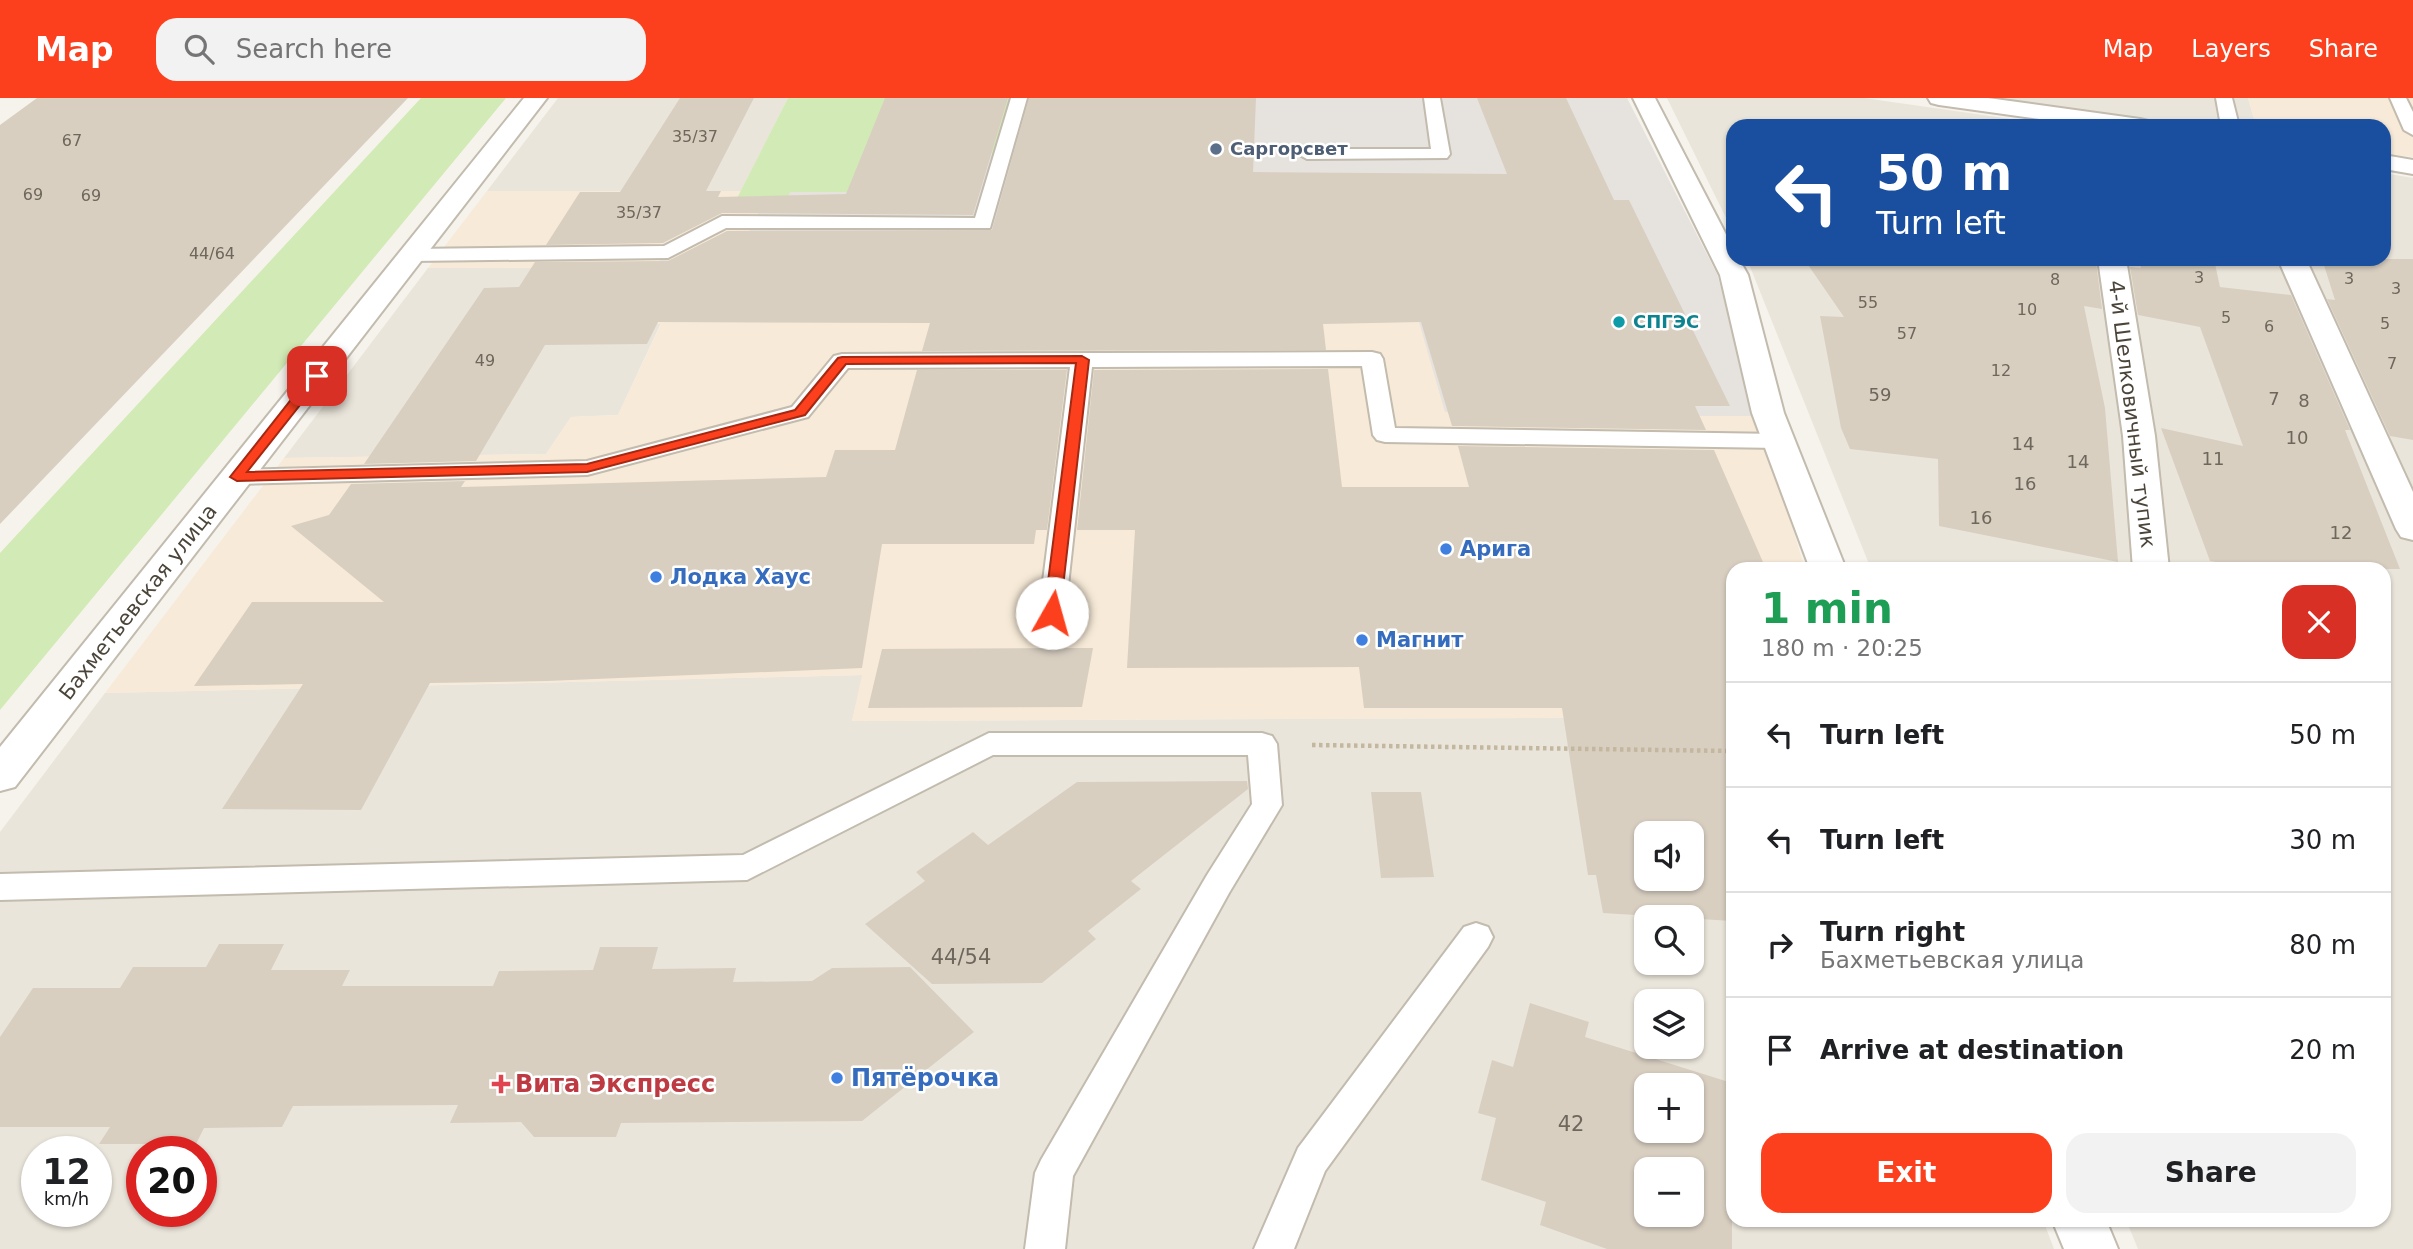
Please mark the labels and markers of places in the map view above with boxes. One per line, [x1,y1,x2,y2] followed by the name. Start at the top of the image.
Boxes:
[1230,138,1348,159] place label: Саргорсвет
[1208,141,1224,157] marker: Саргорсвет
[1633,311,1699,332] place label: СПГЭС
[1611,314,1627,330] marker: СПГЭС
[287,346,347,406] pin
[1460,537,1531,561] place label: Арига
[1438,541,1454,557] marker: Арига
[670,565,811,589] place label: Лодка Хаус
[648,569,664,585] marker: Лодка Хаус
[1376,628,1464,652] place label: Магнит
[1354,632,1370,648] marker: Магнит
[851,1064,999,1092] place label: Пятёрочка
[515,1070,715,1098] place label: Вита Экспресс
[829,1070,845,1086] marker: Пятёрочка
[493,1076,509,1092] marker: Вита Экспресс

